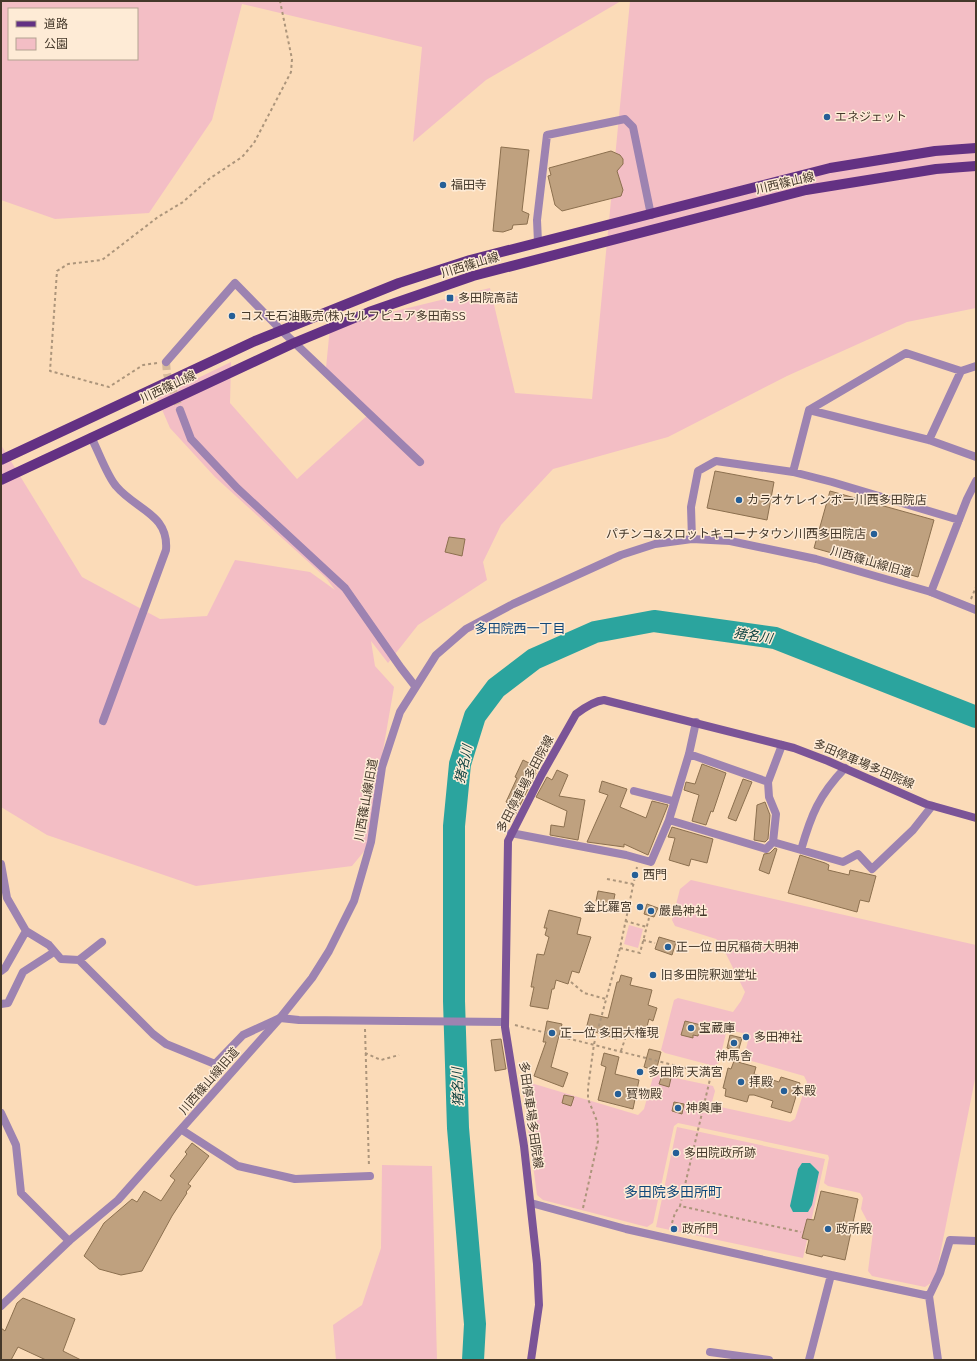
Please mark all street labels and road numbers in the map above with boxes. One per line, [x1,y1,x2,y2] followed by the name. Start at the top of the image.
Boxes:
[754,168,816,197] street label: 川西篠山線
[439,249,501,280] street label: 川西篠山線
[137,367,198,406] street label: 川西篠山線
[829,543,914,580] street label: 川西篠山線旧道
[493,733,557,835] street label: 多田停車場多田院線
[812,736,917,792] street label: 多田停車場多田院線
[351,757,380,843] street label: 川西篠山線旧道
[175,1044,242,1117] street label: 川西篠山線旧道
[517,1060,546,1169] street label: 多田停車場多田院線

